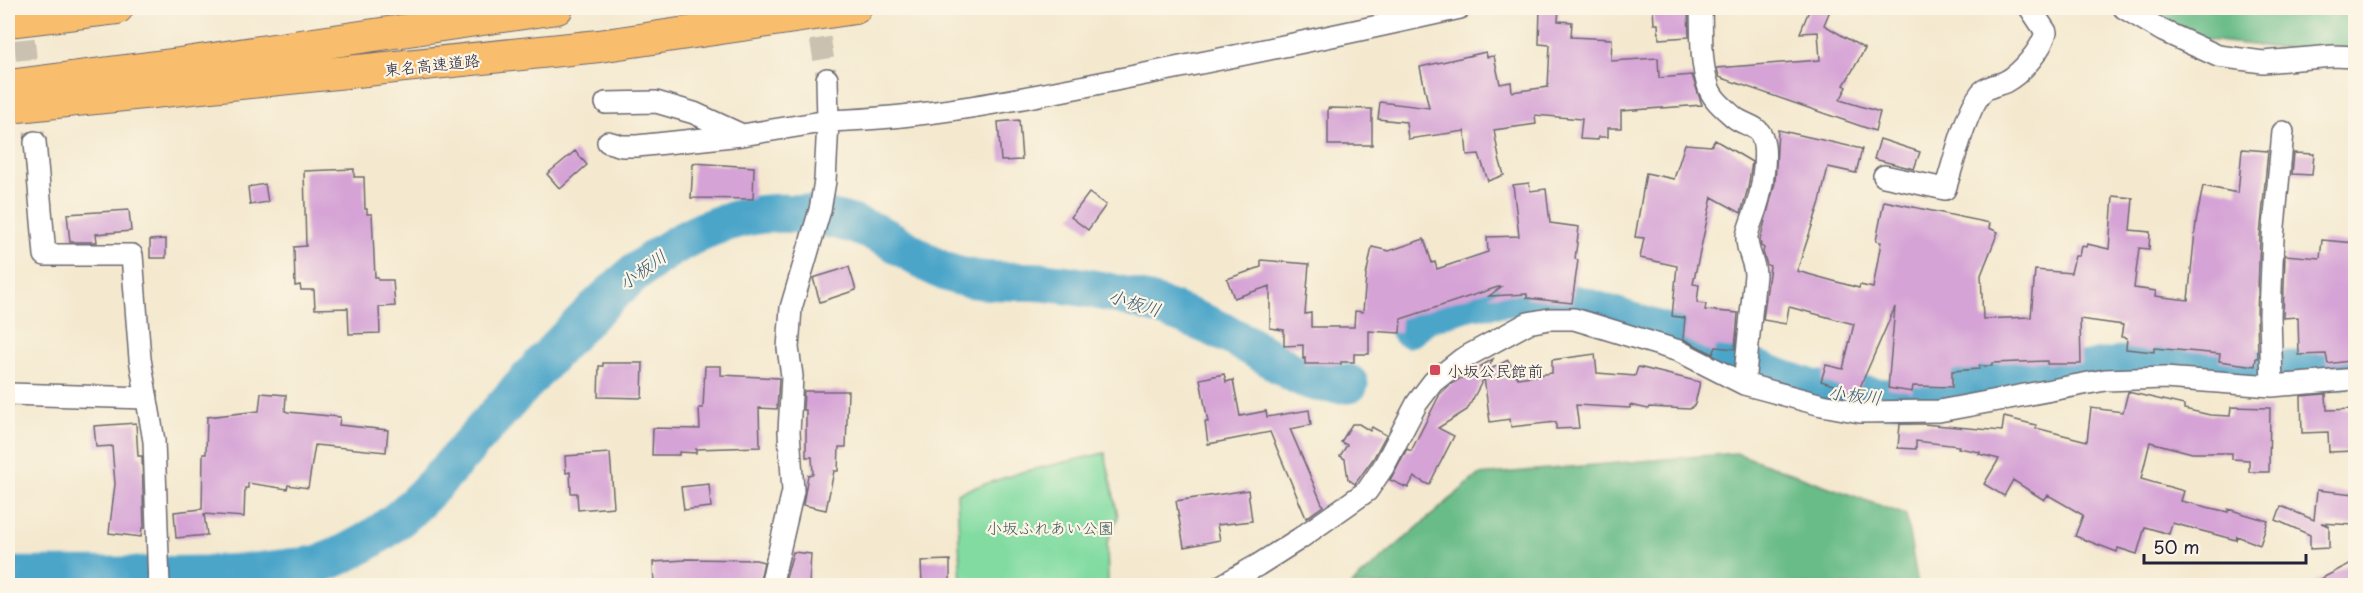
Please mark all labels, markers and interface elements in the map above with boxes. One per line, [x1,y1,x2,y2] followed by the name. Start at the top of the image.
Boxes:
[383,47,481,81] street label: 東名高速道路
[612,242,672,296] water label: 小板川
[1105,281,1165,323] water label: 小板川
[1447,358,1543,382] place label: 小坂公民館前
[1428,363,1442,377] marker: 小坂公民館前
[1827,377,1883,411] water label: 小板川
[986,515,1114,539] park label: 小坂ふれあい公園
[2144,527,2306,565] scale bar
[2153,533,2200,560] text: 50 m

